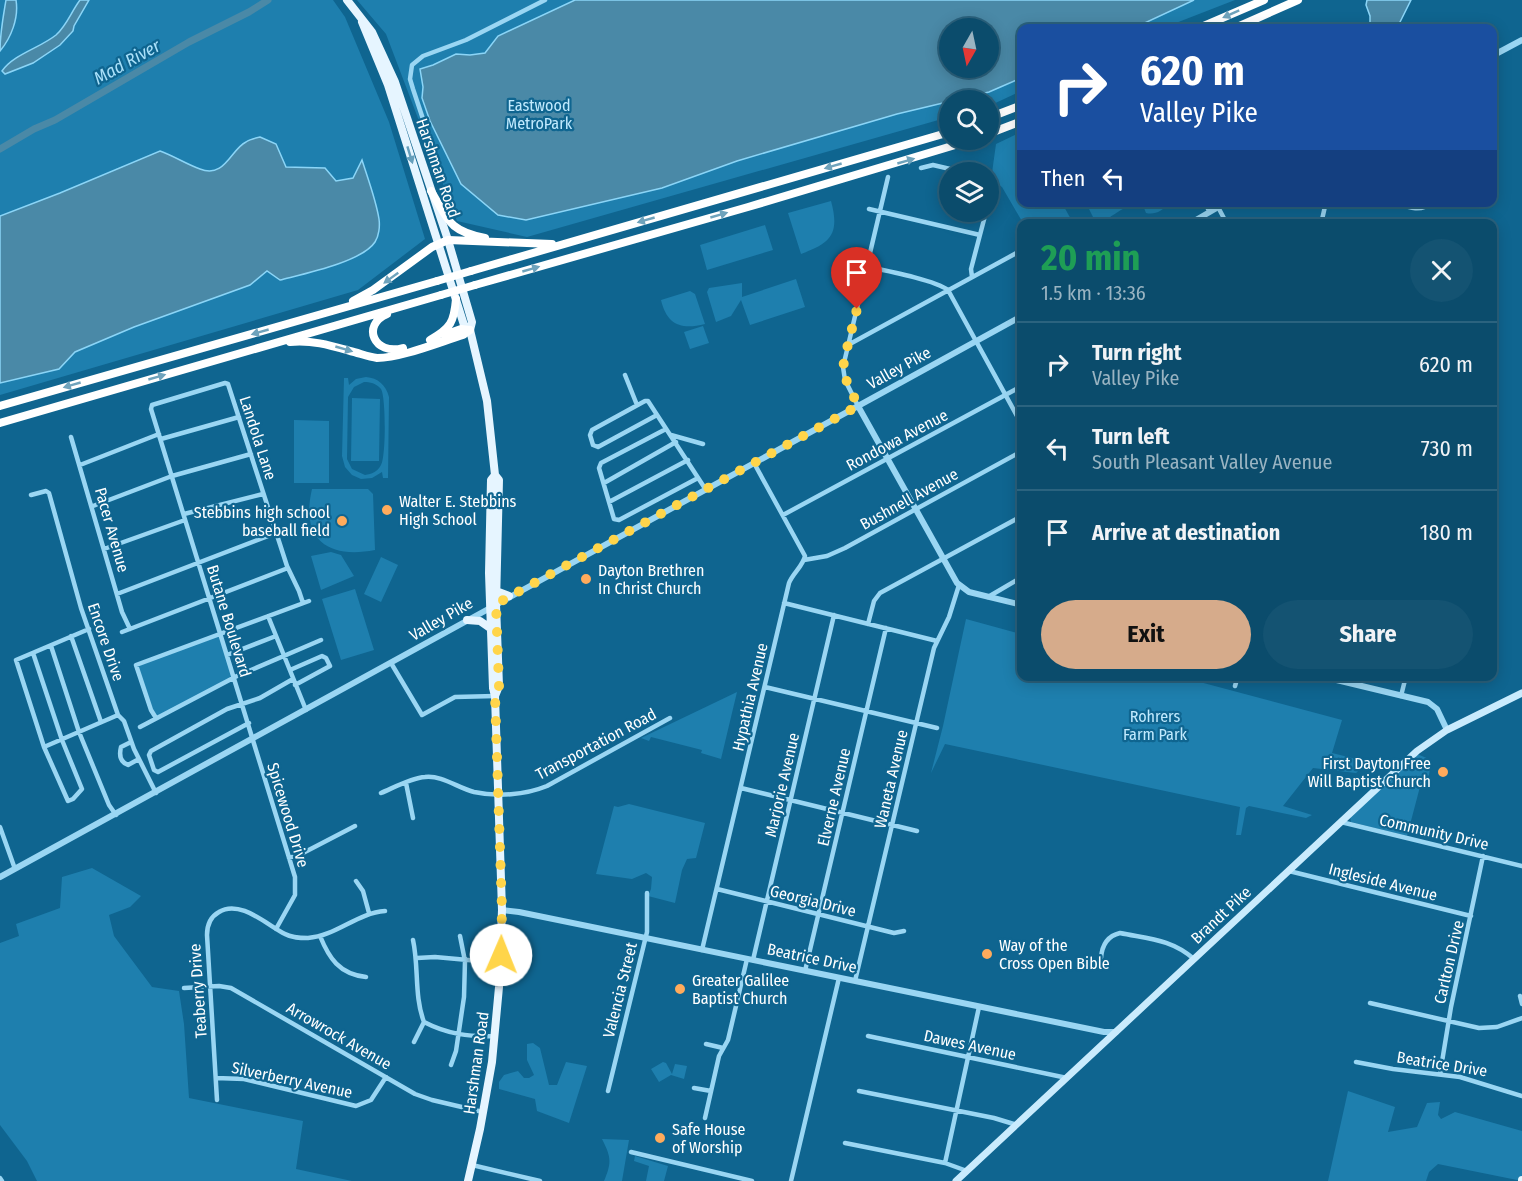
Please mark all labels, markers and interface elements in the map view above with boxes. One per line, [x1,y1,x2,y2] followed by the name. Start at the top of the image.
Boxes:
[1222,9,1240,19] one-way arrow
[939,18,999,78] north arrow
[939,18,999,222] map controls
[90,34,165,89] water label: Mad River
[1140,46,1245,96] text: 620 m
[1041,48,1119,126] icon: right
[939,90,999,150] button: search
[506,96,573,133] park label: Eastwood MetroPark
[1140,97,1258,129] text: Valley Pike
[412,116,464,220] street label: Harshman Road
[406,146,415,164] one-way arrow
[897,156,915,165] one-way arrow
[824,162,842,171] one-way arrow
[939,162,999,222] button: layers
[1097,162,1130,195] icon: left
[1041,165,1085,192] text: Then
[710,210,728,219] one-way arrow
[637,216,655,225] one-way arrow
[1041,236,1140,280] text: 20 min
[1410,239,1473,302] button: close
[831,247,882,309] pin
[840,256,873,289] icon: arrive
[522,263,540,273] one-way arrow
[384,271,399,283] one-way arrow
[1041,281,1146,305] text: 1.5 km · 13:36
[251,328,269,337] one-way arrow
[1092,339,1181,366] text: Turn right
[864,343,934,393] street label: Valley Pike
[335,345,353,354] one-way arrow
[1041,348,1074,381] icon: right
[1419,351,1473,378] text: 620 m
[1092,366,1179,390] text: Valley Pike
[148,372,166,381] one-way arrow
[63,381,82,391] one-way arrow
[236,394,281,482] street label: Landola Lane
[843,405,951,475] street label: Rondowa Avenue
[1092,423,1170,450] text: Turn left
[1041,432,1074,465] icon: left
[1421,435,1473,462] text: 730 m
[1092,450,1332,474] text: South Pleasant Valley Avenue
[857,464,961,534] street label: Bushnell Avenue
[91,485,133,575] street label: Pacer Avenue
[399,492,517,529] place label: Walter E. Stebbins High School
[194,503,330,540] place label: Stebbins high school baseball field
[380,503,394,517] marker: Walter E. Stebbins High School
[335,514,349,528] marker: Stebbins high school baseball field
[1041,516,1074,549] icon: arrive
[1092,519,1280,546] text: Arrive at destination
[1420,519,1473,546] text: 180 m
[598,561,704,598] place label: Dayton Brethren In Christ Church
[203,563,255,679] street label: Butane Boulevard
[579,572,593,586] marker: Dayton Brethren In Christ Church
[406,593,476,645] street label: Valley Pike
[84,600,128,684] street label: Encore Drive
[1041,600,1251,669] button: Exit
[1263,600,1473,669] button: Share
[728,641,772,753] street label: Hypathia Avenue
[533,704,659,784] street label: Transportation Road
[1123,707,1188,744] park label: Rohrers Farm Park
[870,728,912,830] street label: Waneta Avenue
[761,731,803,839] street label: Marjorie Avenue
[813,746,855,848] street label: Elverne Avenue
[1307,754,1431,791] place label: First Dayton Free Will Baptist Church
[263,760,313,870] street label: Spicewood Drive
[1436,765,1450,779] marker: First Dayton Free Will Baptist Church
[1377,810,1491,854] street label: Community Drive
[1327,859,1439,905] street label: Ingleside Avenue
[768,881,858,921] street label: Georgia Drive
[1187,882,1255,948] street label: Brandt Pike
[1430,918,1468,1006] street label: Carlton Drive
[469,923,533,987] position arrow
[999,936,1110,973] place label: Way of the Cross Open Bible
[765,939,859,977] street label: Beatrice Drive
[599,940,641,1040] street label: Valencia Street
[185,943,211,1039] street label: Teaberry Drive
[980,947,994,961] marker: Way of the Cross Open Bible
[692,971,789,1008] place label: Greater Galilee Baptist Church
[673,982,687,996] marker: Greater Galilee Baptist Church
[283,998,395,1074] street label: Arrowrock Avenue
[459,1010,493,1116] street label: Harshman Road
[922,1026,1018,1064] street label: Dawes Avenue
[1395,1047,1489,1081] street label: Beatrice Drive
[230,1058,354,1102] street label: Silverberry Avenue
[672,1120,745,1157] place label: Safe House of Worship
[653,1131,667,1145] marker: Safe House of Worship

